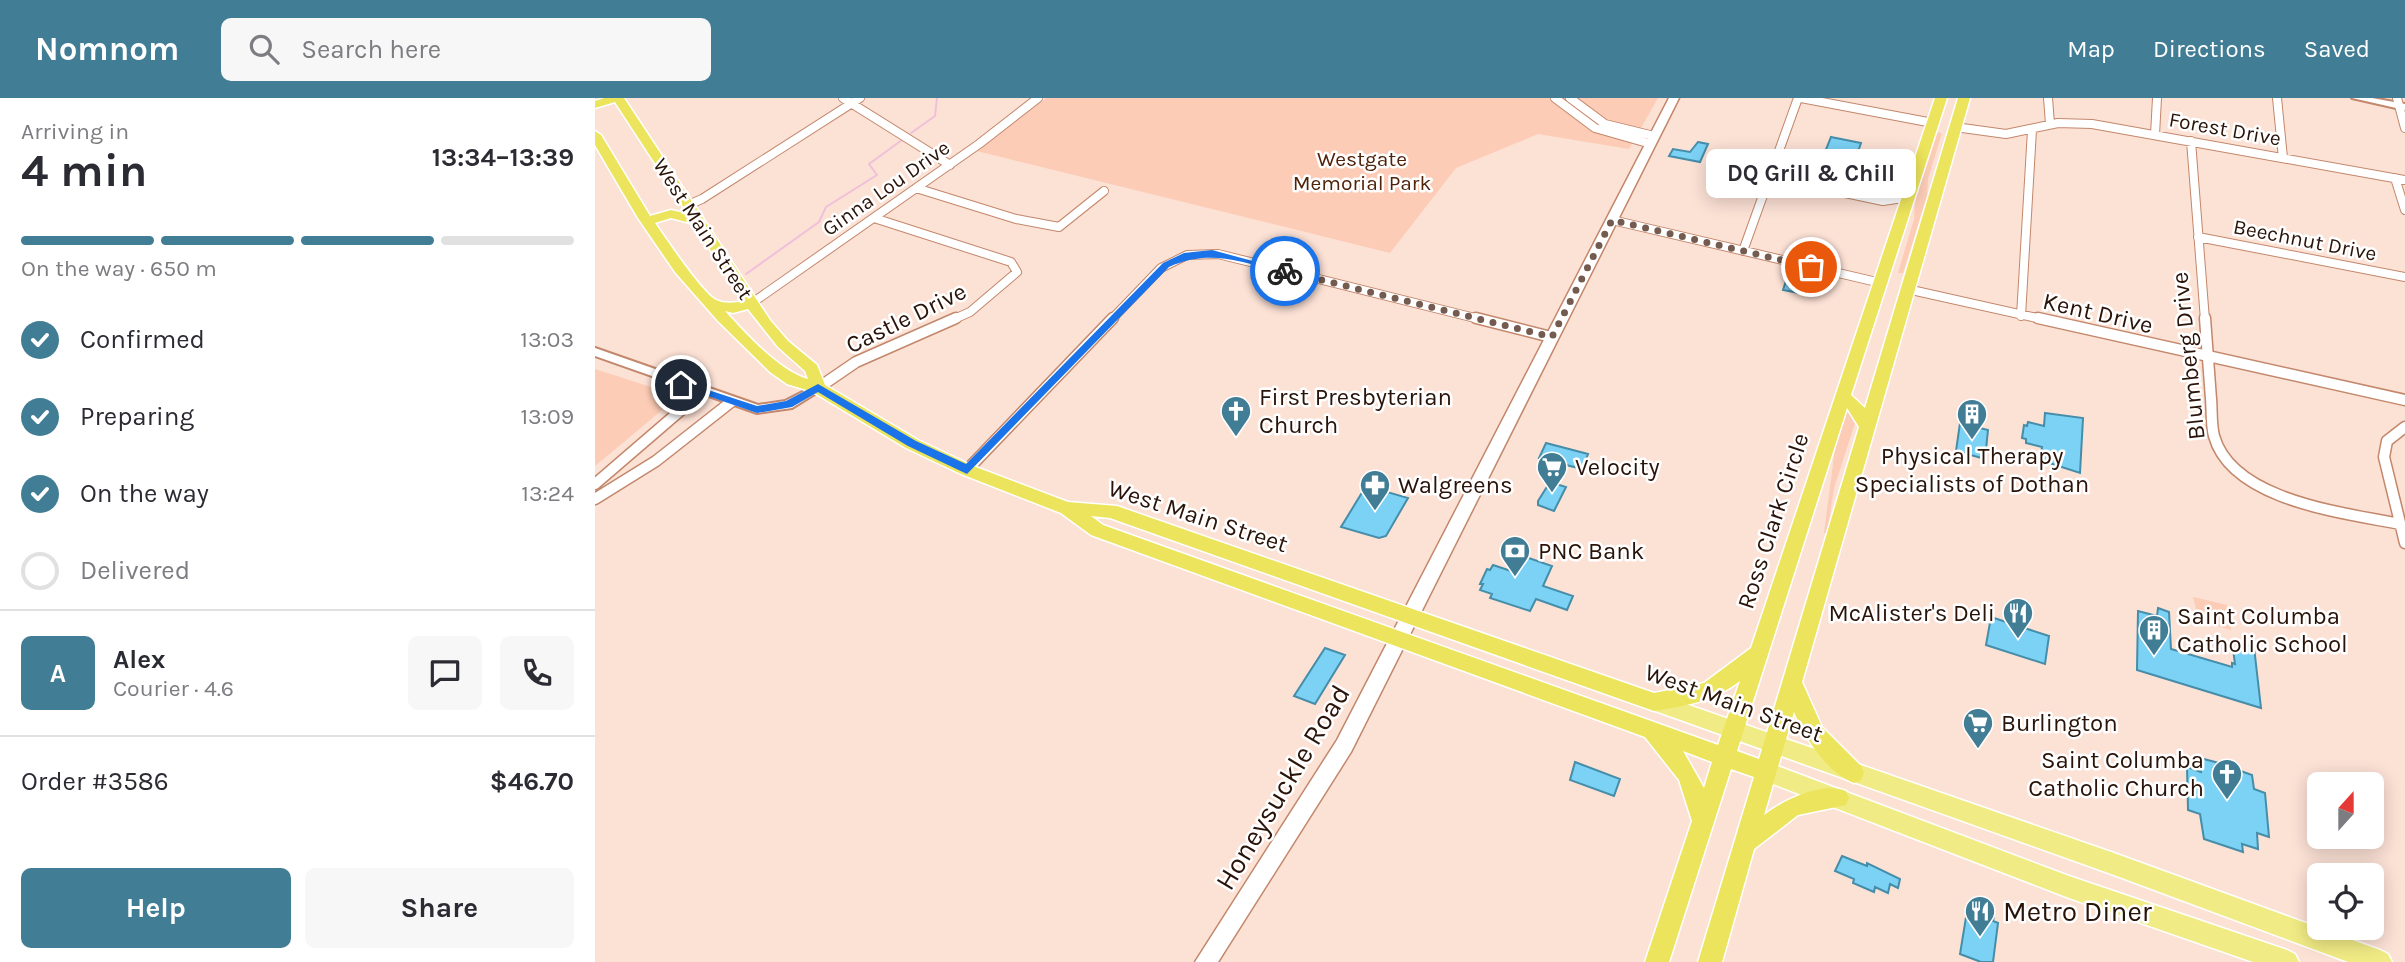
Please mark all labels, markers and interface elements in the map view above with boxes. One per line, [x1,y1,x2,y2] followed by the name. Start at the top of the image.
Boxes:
[221,18,711,81] search box
[35,30,179,68] text: Nomnom
[245,30,283,68] icon: search
[301,34,441,65] text: Search here
[2067,35,2115,63] text: Map
[2153,35,2266,63] text: Directions
[2304,35,2370,63] text: Saved
[2167,107,2283,151] street label: Forest Drive
[21,118,129,145] text: Arriving in
[818,135,954,241] street label: Ginna Lou Drive
[432,142,574,173] text: 13:34–13:39
[21,144,147,198] text: 4 min
[1293,147,1431,195] park label: Westgate Memorial Park
[1706,148,1916,197] callout: DQ Grill & Chill
[648,154,758,304] street label: West Main Street
[1727,160,1895,187] text: DQ Grill & Chill
[2231,214,2379,266] street label: Beechnut Drive
[1250,236,1320,306] courier
[1781,237,1841,297] pin
[1792,248,1830,286] icon: bag
[1266,252,1304,290] icon: bike
[21,255,217,282] text: On the way · 650 m
[2165,271,2211,441] street label: Blumberg Drive
[841,277,971,359] street label: Castle Drive
[2040,287,2156,339] street label: Kent Drive
[21,321,59,359] icon: check
[80,324,205,355] text: Confirmed
[520,326,574,353] text: 13:03
[651,355,711,415] pin
[662,366,700,404] icon: home
[1259,383,1452,439] place label: First Presbyterian Church
[1219,394,1253,438] church icon: First Presbyterian Church
[1955,397,1989,441] building icon: Physical Therapy Specialists of Dothan
[21,398,59,436] icon: check
[80,401,194,432] text: Preparing
[521,403,574,430] text: 13:09
[1731,430,1815,612] street label: Ross Clark Circle
[1855,442,2089,498] place label: Physical Therapy Specialists of Dothan
[1535,450,1569,494] supermarket icon: Velocity
[1575,453,1660,481] place label: Velocity
[1358,468,1392,512] pharmacy icon: Walgreens
[1398,471,1513,499] place label: Walgreens
[1105,474,1291,558] street label: West Main Street
[21,475,59,513] icon: check
[80,478,209,509] text: On the way
[521,480,574,507] text: 13:24
[1498,534,1532,578] bank icon: PNC Bank
[1538,537,1644,565] place label: PNC Bank
[80,555,190,586] text: Delivered
[2001,596,2035,640] restaurant icon: McAlister's Deli
[1828,599,1995,627] place label: McAlister's Deli
[2177,602,2348,658] place label: Saint Columba Catholic School
[2137,613,2171,657] building icon: Saint Columba Catholic School
[408,636,482,710] button: chat
[500,636,574,710] button: phone
[113,644,165,675] text: Alex
[50,658,66,689] text: A
[1641,658,1827,748] street label: West Main Street
[113,675,234,702] text: Courier · 4.6
[1208,679,1357,896] street label: Honeysuckle Road
[1961,706,1995,750] supermarket icon: Burlington
[2001,709,2118,737] place label: Burlington
[2028,746,2204,802] place label: Saint Columba Catholic Church
[2210,757,2244,801] church icon: Saint Columba Catholic Church
[21,766,169,797] text: Order #3586
[490,766,574,797] text: $46.70
[2307,772,2383,849] north arrow
[2307,772,2384,940] map controls
[2307,863,2384,940] button: locate
[21,868,291,948] button: Help
[305,868,574,948] button: Share
[1963,894,1997,938] restaurant icon: Metro Diner
[2003,895,2153,928] place label: Metro Diner

